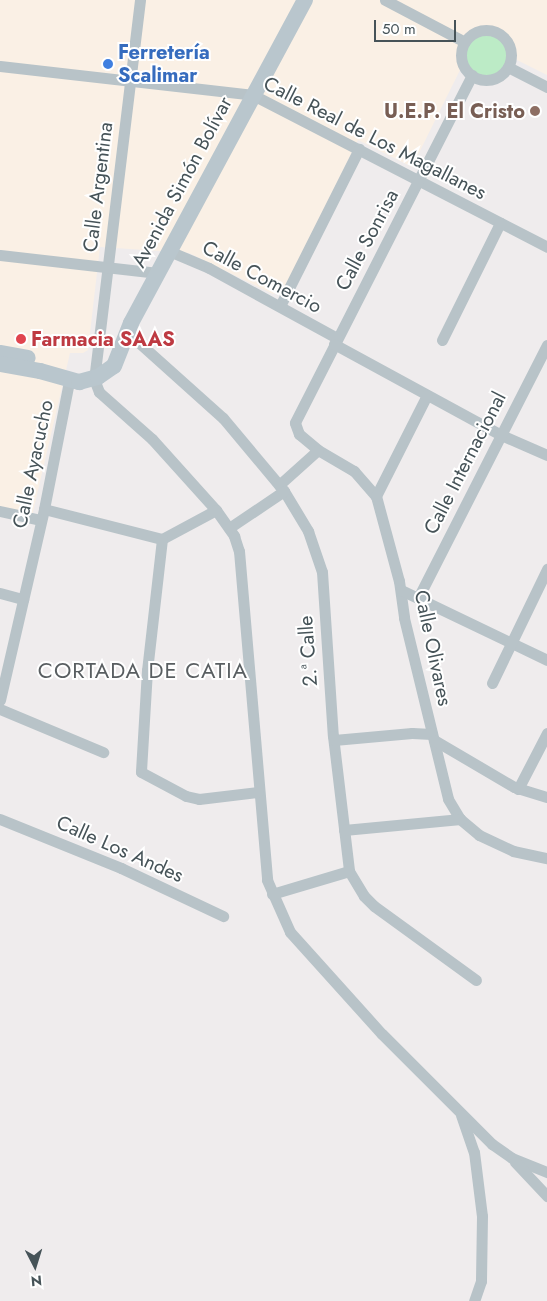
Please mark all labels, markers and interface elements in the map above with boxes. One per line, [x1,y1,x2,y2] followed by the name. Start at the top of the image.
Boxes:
[377,10,460,42] scale bar
[382,18,416,40] text: 50 m
[118,40,210,87] place label: Ferretería Scalimar
[102,58,114,70] marker: Ferretería Scalimar
[260,71,490,205] street label: Calle Real de Los Magallanes
[127,92,237,272] street label: Avenida Simón Bolívar
[384,99,525,123] place label: U.E.P. El Cristo
[529,105,541,117] marker: U.E.P. El Cristo
[78,121,118,253] street label: Calle Argentina
[330,185,404,295] street label: Calle Sonrisa
[198,236,326,318] street label: Calle Comercio
[31,327,175,351] place label: Farmacia SAAS
[15,333,27,345] marker: Farmacia SAAS
[419,388,511,538] street label: Calle Internacional
[8,398,58,530] street label: Calle Ayacucho
[409,588,457,708] street label: Calle Olivares
[294,615,322,687] street label: 2.ª Calle
[36,658,250,684] district label: CORTADA DE CATIA
[53,810,187,888] street label: Calle Los Andes
[10,1241,60,1291] north arrow
[30,1270,43,1291] text: N

